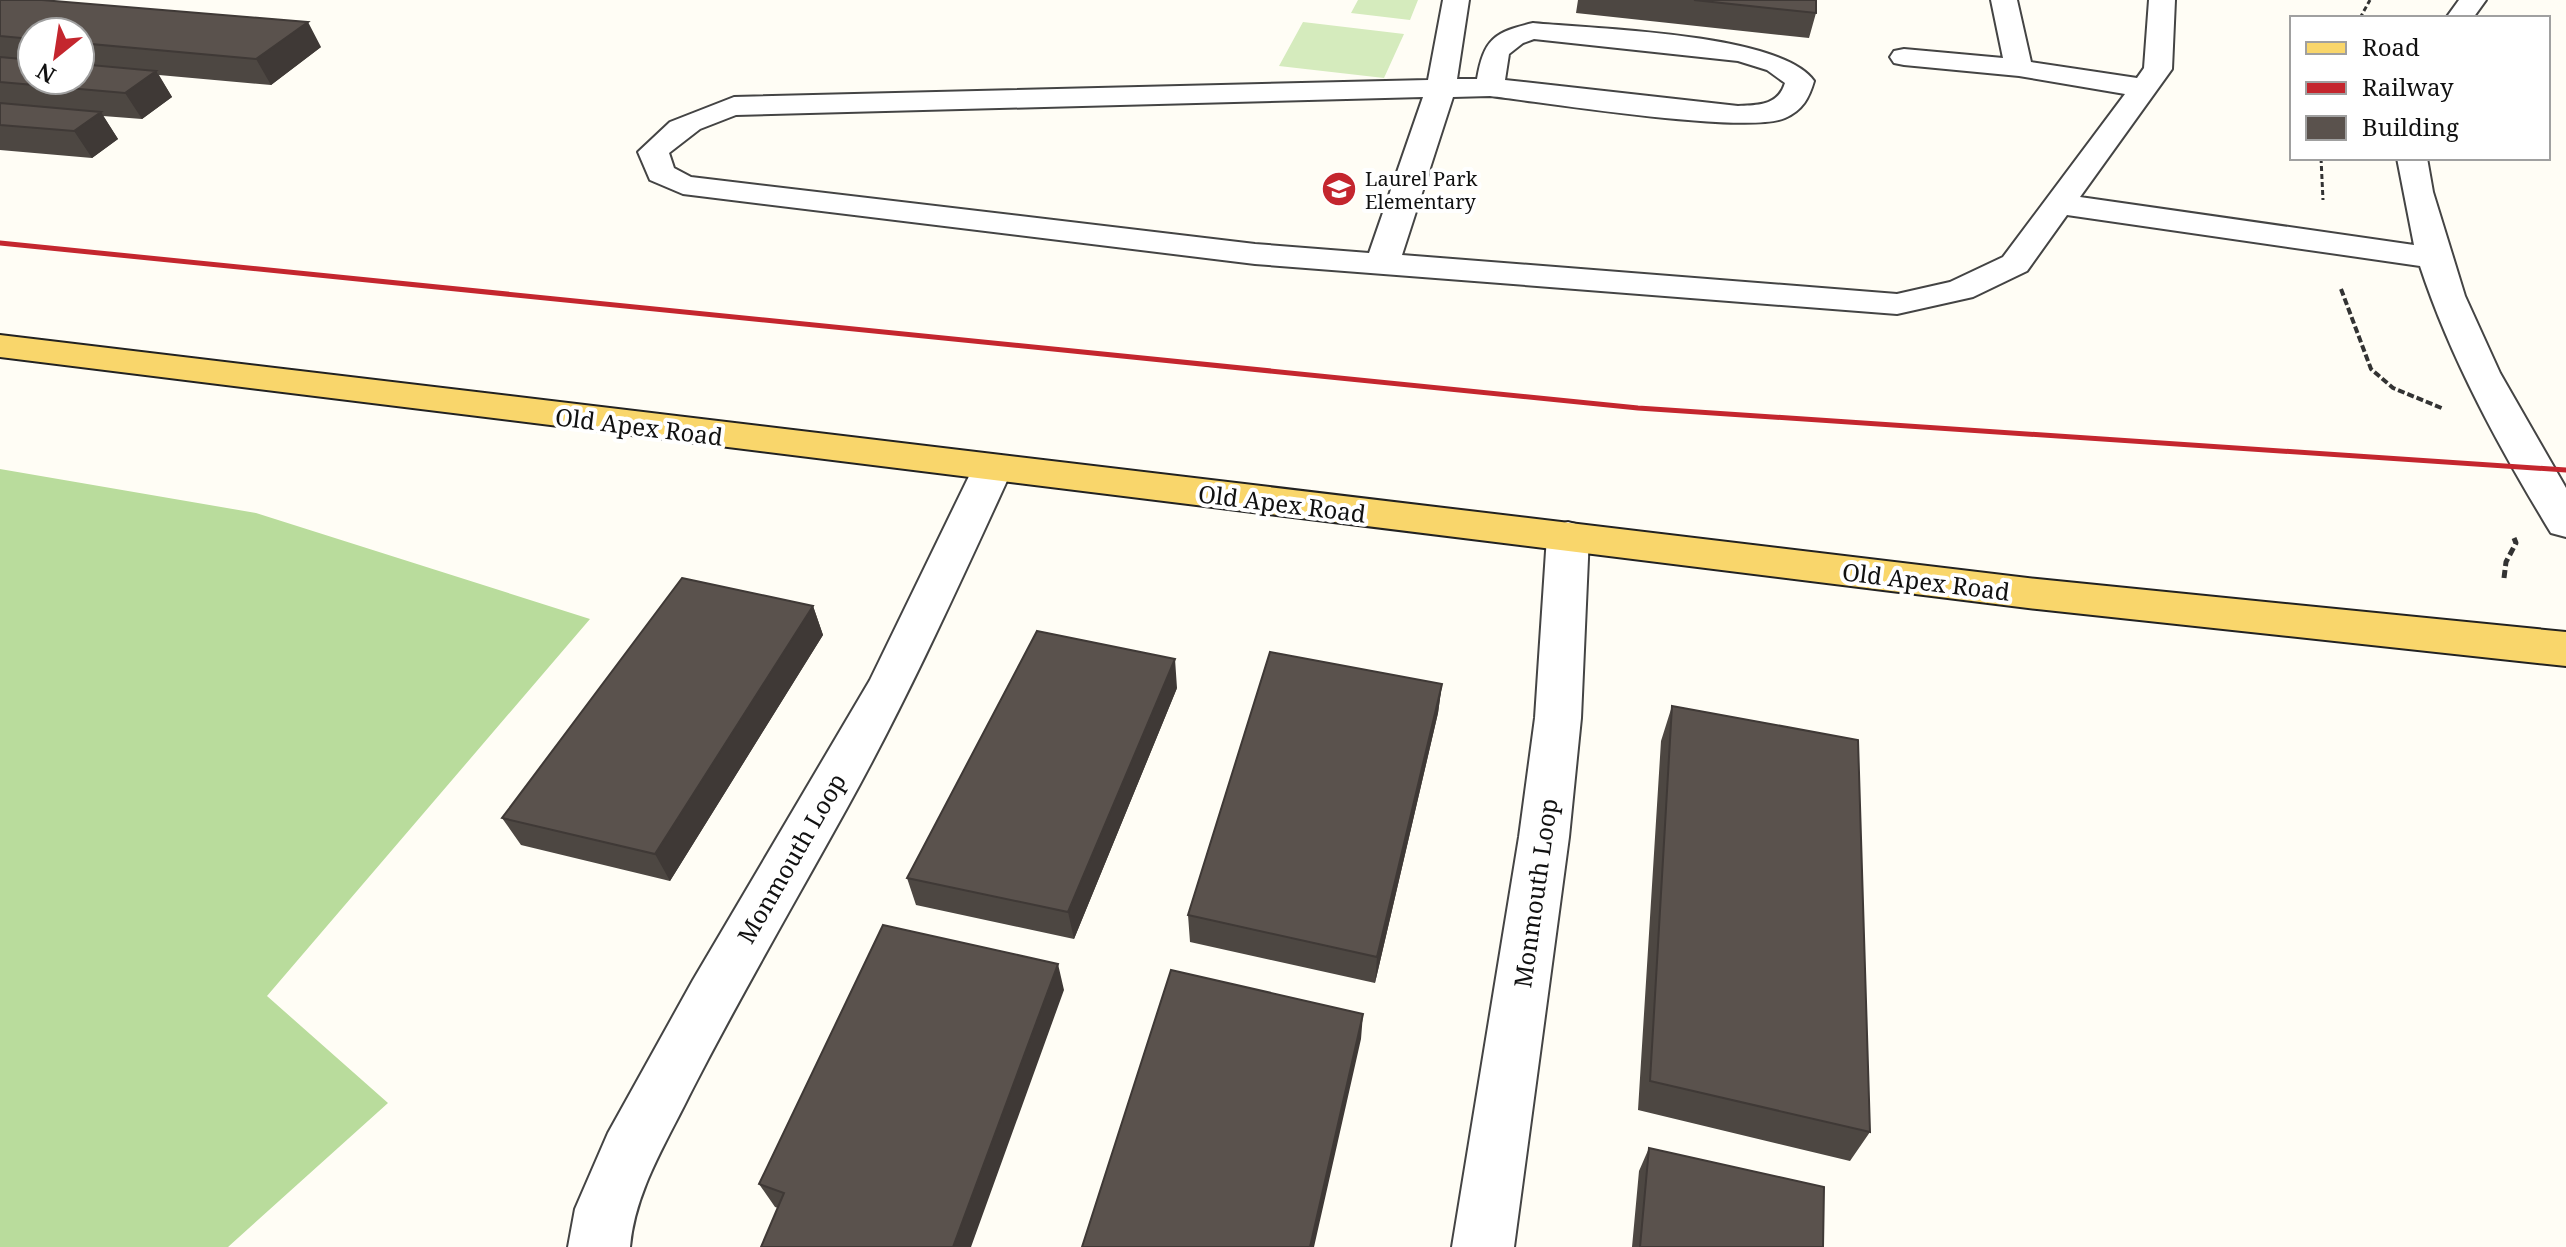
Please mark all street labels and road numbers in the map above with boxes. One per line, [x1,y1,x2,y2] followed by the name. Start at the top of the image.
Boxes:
[553,399,725,453] street label: Old Apex Road
[1196,476,1368,530] street label: Old Apex Road
[1840,554,2012,608] street label: Old Apex Road
[729,767,853,949] street label: Monmouth Loop
[1505,796,1565,990] street label: Monmouth Loop

